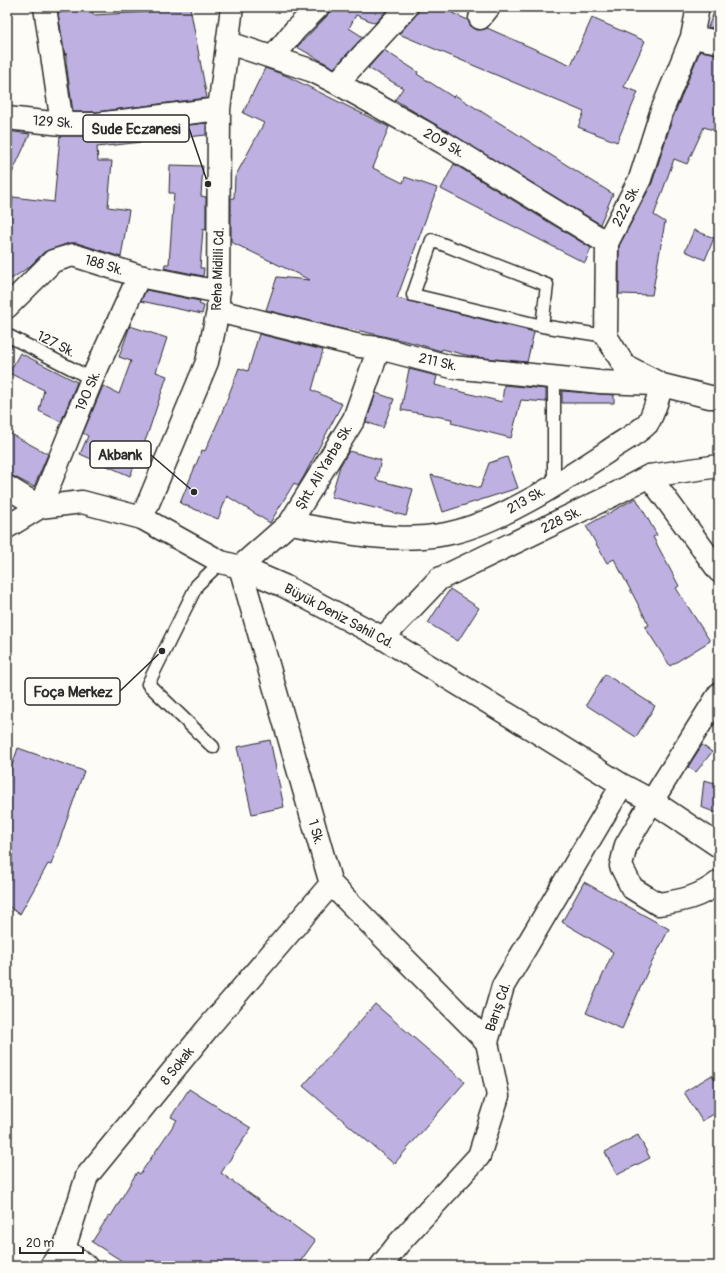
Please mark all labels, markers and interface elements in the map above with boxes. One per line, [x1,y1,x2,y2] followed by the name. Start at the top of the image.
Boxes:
[32,112,74,132] street label: 129 Sk.
[83,115,189,142] callout: Sude Eczanesi
[91,120,181,139] text: Sude Eczanesi
[420,124,468,162] street label: 209 Sk.
[609,183,643,229] street label: 222 Sk.
[208,227,228,311] street label: Reha Midilli Cd.
[83,251,125,279] street label: 188 Sk.
[34,327,78,361] street label: 127 Sk.
[417,349,459,375] street label: 211 Sk.
[72,368,104,414] street label: 190 Sk.
[292,421,356,513] street label: Şht. Ali Yarba Sk.
[90,441,151,468] callout: Akbank
[98,446,143,465] text: Akbank
[504,483,548,517] street label: 213 Sk.
[538,503,584,537] street label: 228 Sk.
[281,580,397,652] street label: Büyük Deniz Sahil Cd.
[25,678,120,705] callout: Foça Merkez
[33,683,113,702] text: Foça Merkez
[304,817,328,847] street label: 1 Sk.
[482,980,514,1034] street label: Barış Cd.
[157,1043,198,1088] street label: 8 Sokak
[20,1229,83,1255] scale bar
[26,1236,55,1251] text: 20 m

